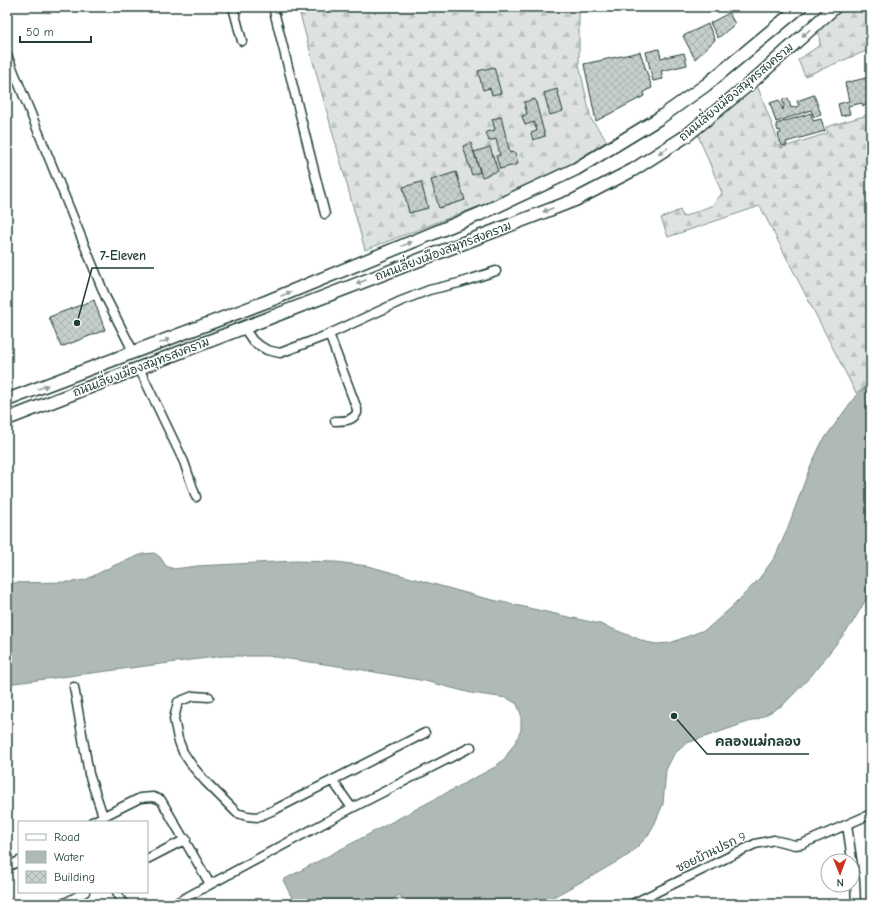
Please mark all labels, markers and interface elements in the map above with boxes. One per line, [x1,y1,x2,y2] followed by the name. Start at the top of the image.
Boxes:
[20,18,91,44] scale bar
[26,25,54,39] text: 50 m
[802,28,811,37] one-way arrow
[673,37,797,145] street label: ถนนเลี่ยงเมืองสมุทรสงคราม
[658,147,668,155] one-way arrow
[541,208,553,214] one-way arrow
[371,215,514,285] street label: ถนนเลี่ยงเมืองสมุทรสงคราม
[401,241,413,247] one-way arrow
[92,243,154,268] callout: 7-Eleven
[100,248,146,263] text: 7-Eleven
[354,280,366,286] one-way arrow
[281,291,292,297] one-way arrow
[69,331,212,401] street label: ถนนเลี่ยงเมืองสมุทรสงคราม
[160,337,172,343] one-way arrow
[38,383,50,389] one-way arrow
[707,729,809,754] callout: คลองแม่กลอง
[715,733,801,749] text: คลองแม่กลอง
[18,821,148,893] legend
[674,829,748,875] street label: ซอยบ้านปรก 9
[54,830,80,844] text: Road
[54,850,84,864] text: Water
[820,853,860,893] north arrow
[54,870,95,884] text: Building
[836,876,844,889] text: N

